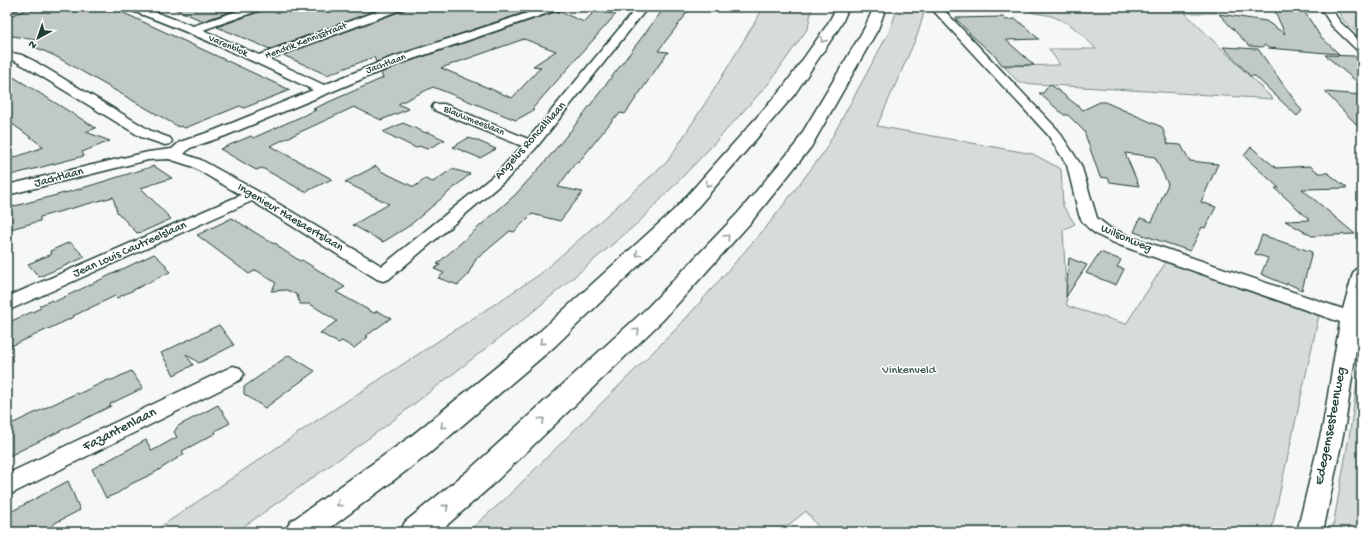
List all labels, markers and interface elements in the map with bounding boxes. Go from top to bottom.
north arrow [18,18,58,58]
street label: Hendrik Kennisstraat [263,20,349,62]
street label: Varenblok [206,32,251,60]
one-way arrow [821,36,828,43]
text: N [26,37,39,51]
street label: Jachtlaan [364,51,408,77]
street label: Angelus Roncallilaan [492,99,570,183]
street label: Blauwmeeslaan [441,103,506,139]
street label: Jachtlaan [33,165,85,191]
one-way arrow [705,179,712,186]
street label: Ingenieur Haesaertslaan [235,181,346,255]
street label: Jean Louis Cautreelslaan [71,218,189,281]
street label: Wilsonweg [1098,222,1154,256]
one-way arrow [722,234,730,242]
one-way arrow [635,249,643,257]
one-way arrow [632,328,640,336]
one-way arrow [540,338,547,345]
park label: Vinkenveld [881,364,937,378]
street label: Edegemsesteenweg [1311,366,1351,486]
street label: Fazantenlaan [79,404,160,456]
one-way arrow [537,417,545,425]
one-way arrow [440,421,447,428]
one-way arrow [336,499,343,507]
one-way arrow [441,504,448,511]

